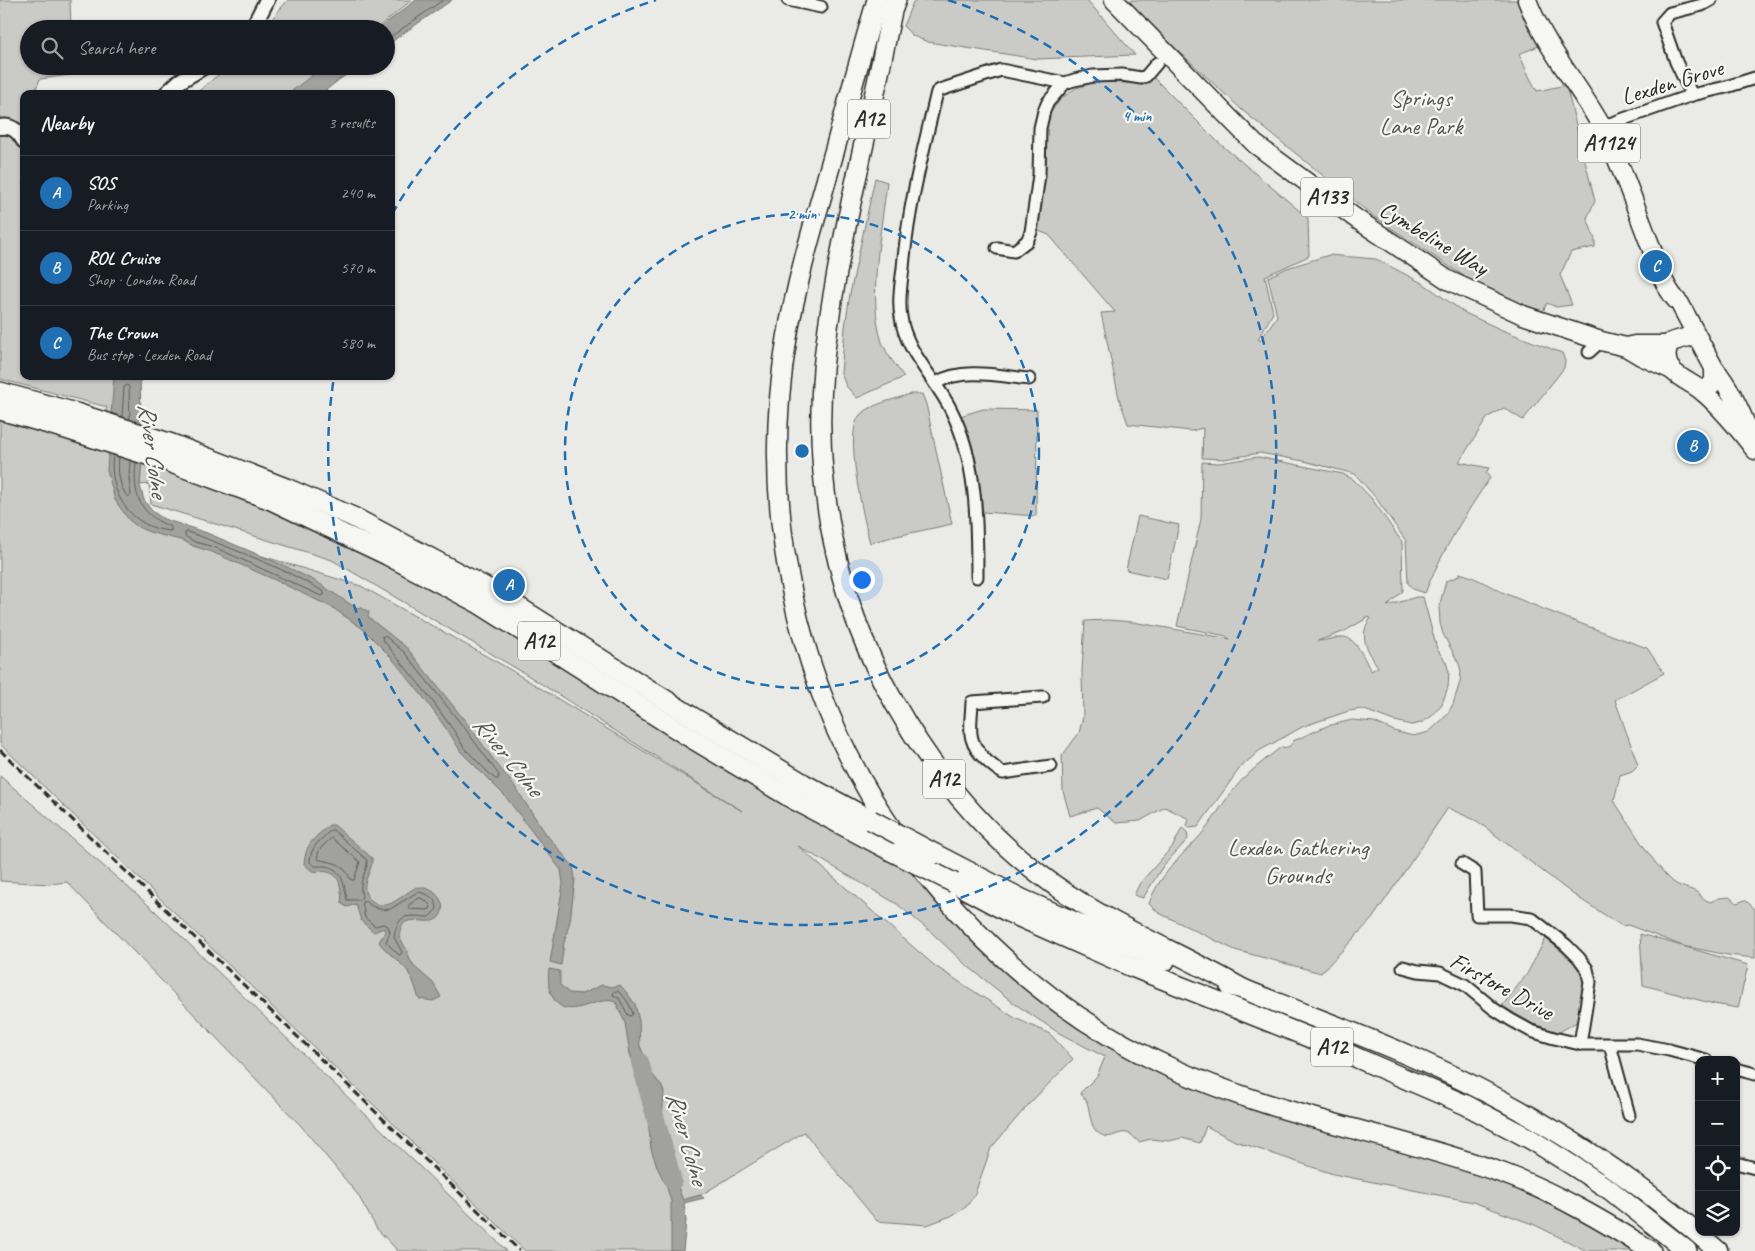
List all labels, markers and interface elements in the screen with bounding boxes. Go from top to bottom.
search box [20,20,395,75]
icon: search [38,34,66,62]
text: Search here [78,36,155,60]
street label: Lexden Grove [1618,52,1729,112]
park label: Springs Lane Park [1380,83,1464,141]
road number: A12 [848,100,890,138]
text: 4 min [1123,107,1152,126]
text: Nearby [40,110,93,136]
text: 3 results [328,113,375,133]
road number: A1124 [1578,124,1640,162]
text: SOS [87,171,115,195]
road number: A133 [1301,178,1353,216]
text: A [52,183,60,203]
text: 240 m [341,183,375,203]
street label: Cymbeline Way [1374,194,1495,283]
text: Parking [87,195,128,215]
text: 2 min [788,205,817,224]
text: ROL Cruise [87,246,159,270]
pin: C [1640,247,1672,285]
text: B [52,258,60,278]
text: 570 m [341,258,375,278]
text: Shop · London Road [87,270,195,290]
text: The Crown [87,321,158,345]
text: C [52,333,60,353]
text: 580 m [341,333,375,353]
text: Bus stop · Lexden Road [87,345,211,365]
water label: River Colne [131,401,176,503]
pin: B [1677,427,1709,465]
centre of rings [793,442,811,460]
pin: A [493,566,525,604]
your location [849,567,875,593]
road number: A12 [518,621,560,660]
water label: River Colne [466,709,553,806]
road number: A12 [923,760,965,799]
park label: Lexden Gathering Grounds [1228,832,1371,890]
street label: Firstore Drive [1445,945,1561,1028]
road number: A12 [1311,1028,1353,1066]
map controls [1695,1056,1740,1236]
button: + [1695,1056,1740,1101]
water label: River Colne [659,1088,716,1191]
button: − [1695,1101,1740,1146]
button: locate [1695,1146,1740,1191]
button: layers [1695,1191,1740,1236]

